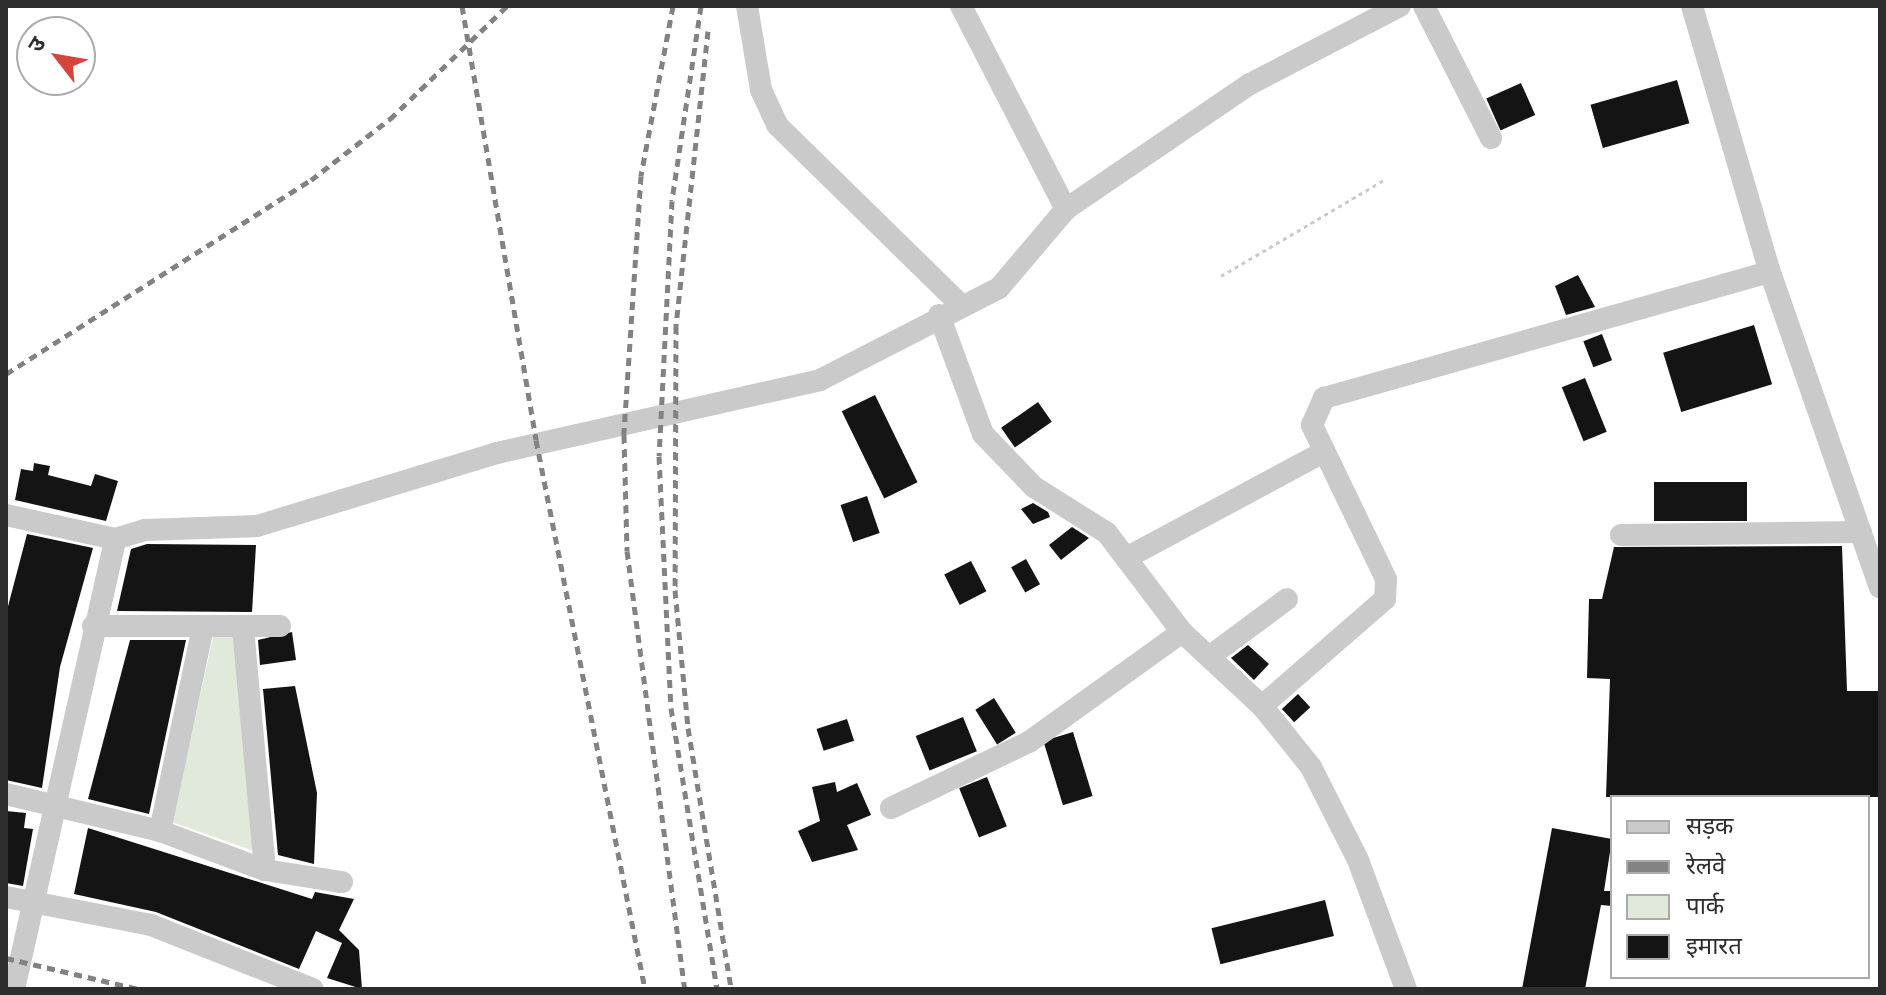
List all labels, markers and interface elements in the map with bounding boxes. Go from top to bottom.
north arrow [16,16,96,96]
text: उ [22,32,52,57]
legend [1610,795,1870,979]
text: सड़क [1686,811,1734,841]
text: रेलवे [1686,851,1725,881]
text: पार्क [1686,891,1724,921]
text: इमारत [1686,931,1742,961]

